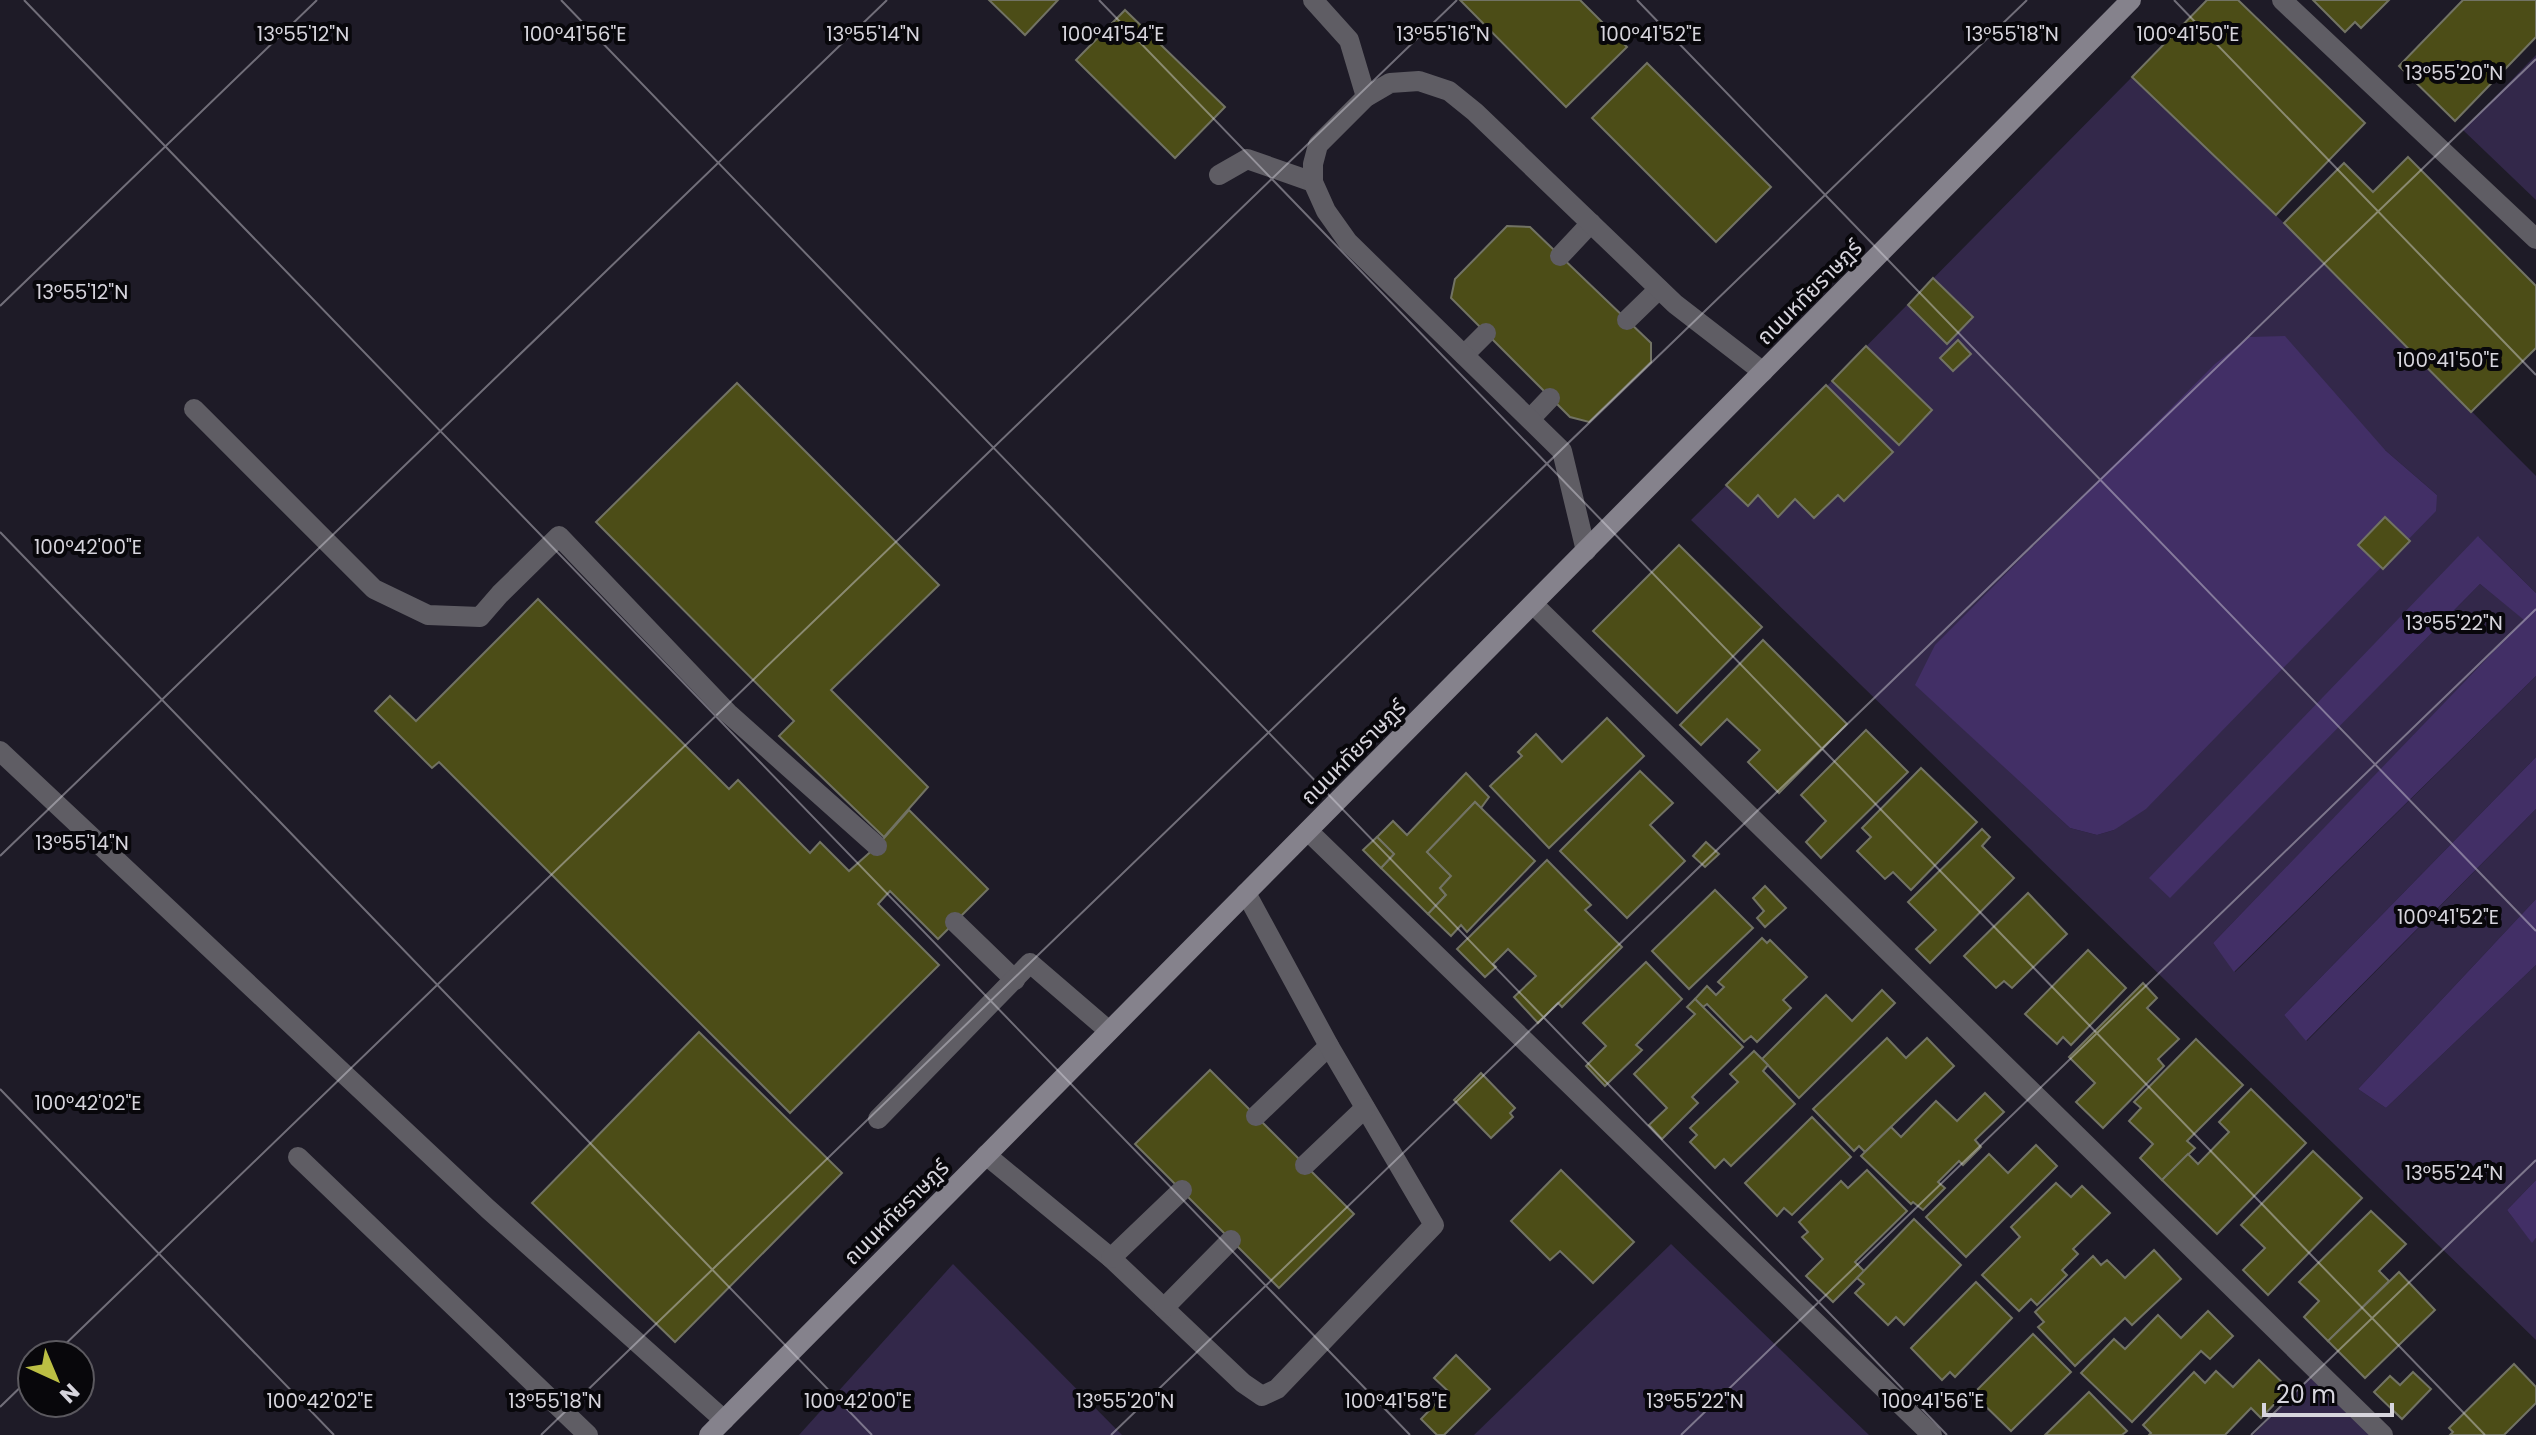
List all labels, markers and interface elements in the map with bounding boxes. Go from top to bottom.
text: 13°55'12"N [257,20,349,48]
text: 100°41'56"E [523,20,627,48]
text: 13°55'14"N [826,20,920,48]
text: 100°41'54"E [1061,20,1165,48]
text: 13°55'16"N [1396,20,1490,48]
text: 100°41'52"E [1600,20,1702,48]
text: 13°55'18"N [1965,20,2059,48]
text: 100°41'50"E [2136,20,2240,48]
text: 13°55'20"N [2405,59,2503,87]
street label: ถนนหทัยราษฎร์ [1750,232,1870,352]
text: 13°55'12"N [36,278,128,306]
text: 100°41'50"E [2396,346,2500,374]
text: 100°42'00"E [34,533,142,561]
text: 13°55'22"N [2405,609,2503,637]
street label: ถนนหทัยราษฎร์ [1294,692,1414,812]
text: 13°55'14"N [35,829,129,857]
text: 100°41'52"E [2397,903,2499,931]
text: 100°42'02"E [34,1089,142,1117]
street label: ถนนหทัยราษฎร์ [837,1152,957,1272]
text: 13°55'24"N [2405,1159,2503,1187]
north arrow [16,1339,96,1419]
scale bar [2264,1367,2392,1417]
text: N [53,1376,86,1410]
text: 20 m [2276,1378,2336,1411]
text: 100°42'02"E [266,1387,374,1415]
text: 13°55'18"N [508,1387,602,1415]
text: 100°42'00"E [804,1387,912,1415]
text: 13°55'20"N [1076,1387,1174,1415]
text: 100°41'58"E [1344,1387,1448,1415]
text: 13°55'22"N [1646,1387,1744,1415]
text: 100°41'56"E [1881,1387,1985,1415]

